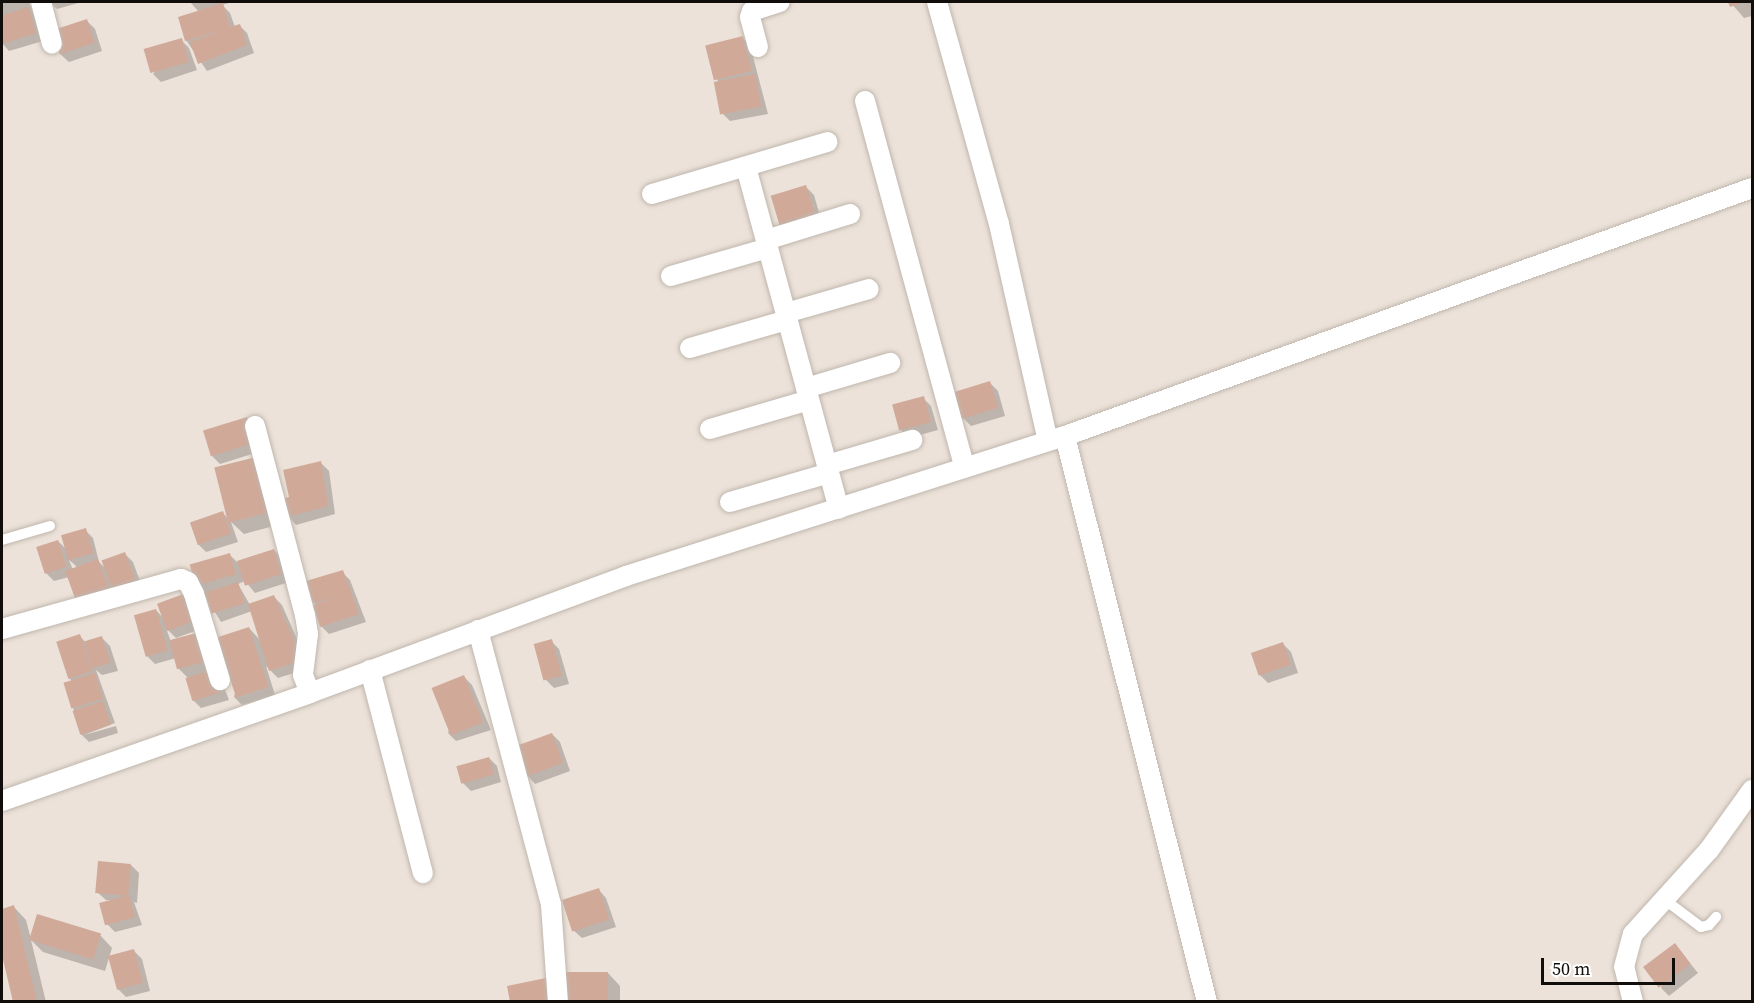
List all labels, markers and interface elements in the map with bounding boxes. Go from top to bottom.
scale bar [1544,946,1678,984]
text: 50 m [1552,956,1590,981]

